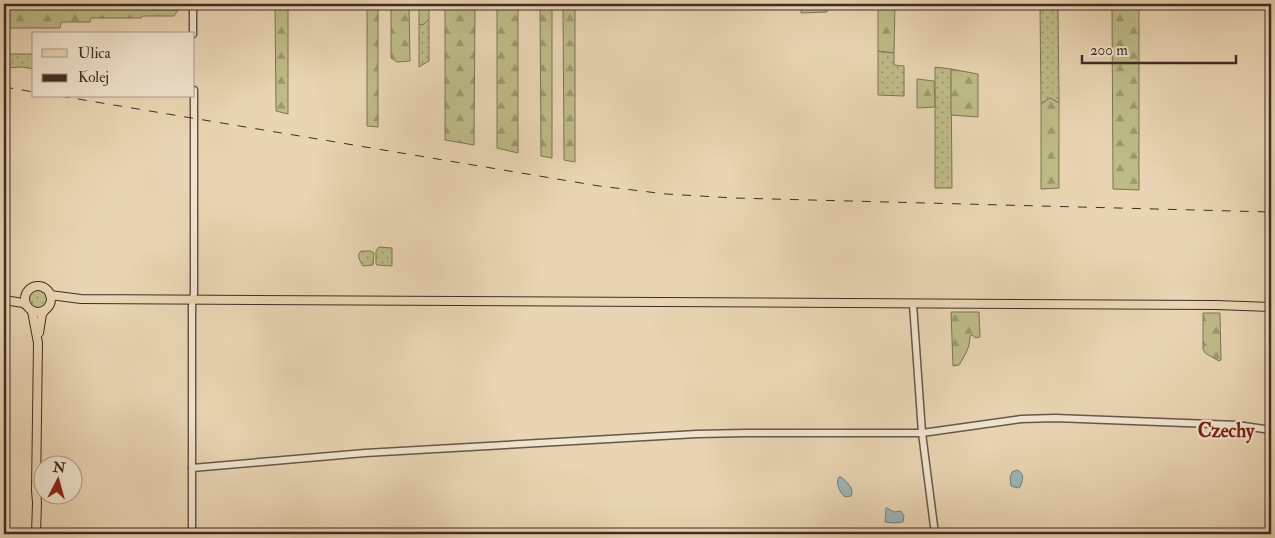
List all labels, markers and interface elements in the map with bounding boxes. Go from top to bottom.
legend [32,32,195,98]
scale bar [1082,32,1236,64]
text: 200 m [1090,41,1128,60]
text: Ulica [78,44,111,63]
text: Kolej [78,68,109,87]
district label: Czechy [1198,419,1255,444]
north arrow [32,456,82,506]
text: N [51,458,67,477]

